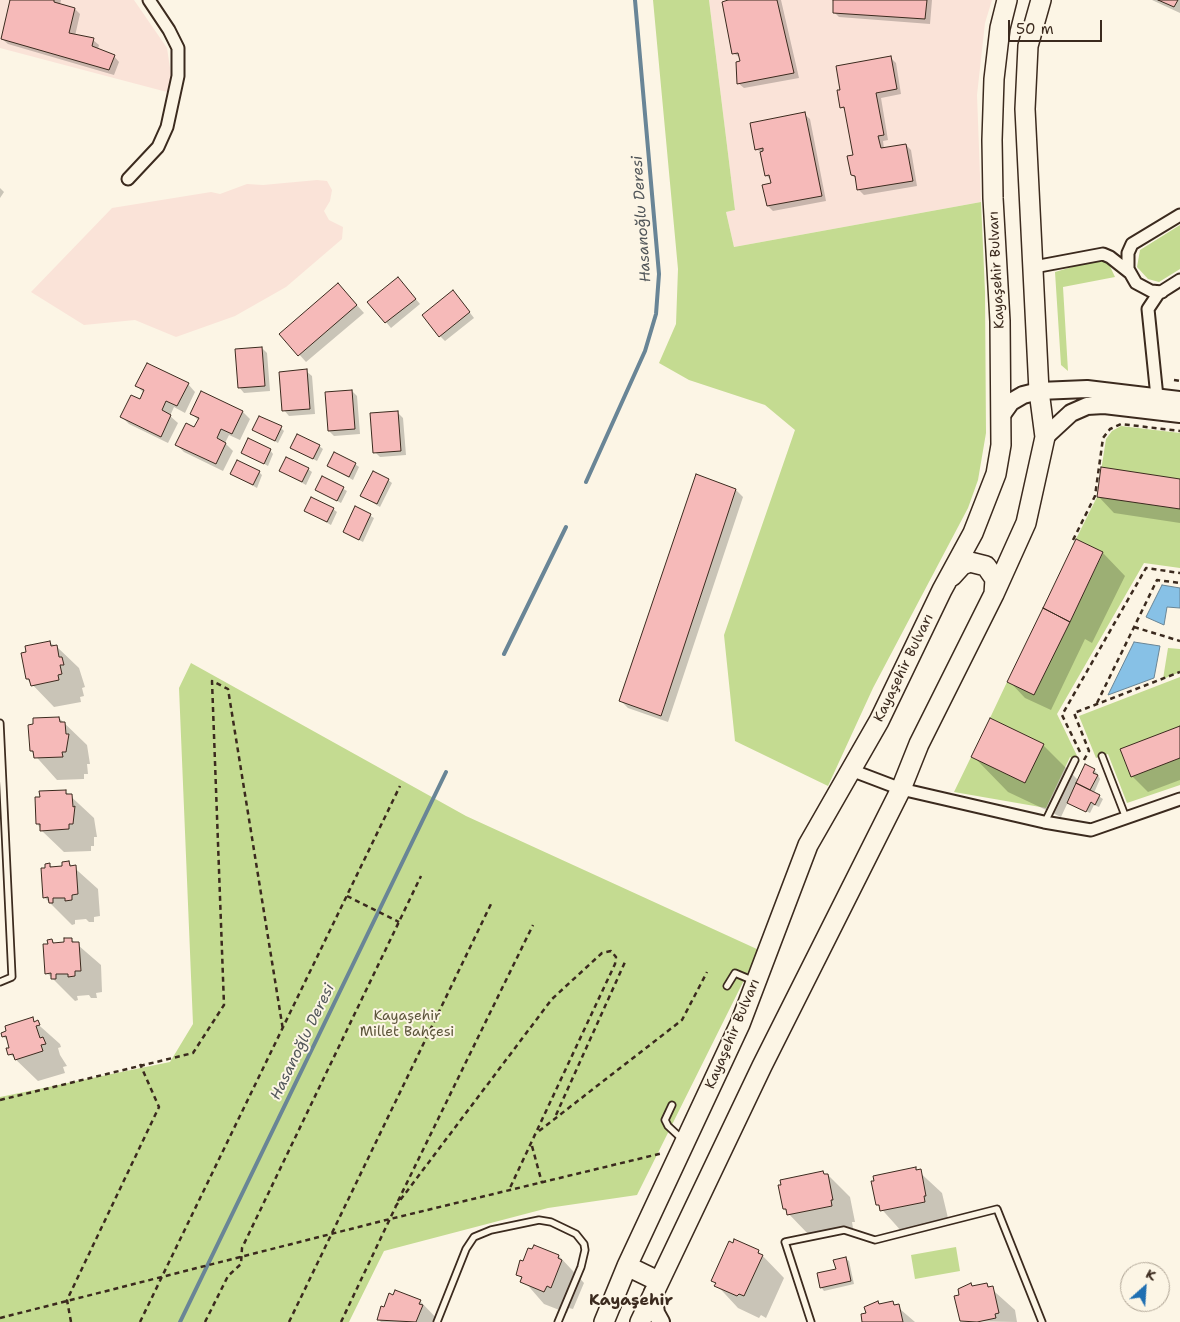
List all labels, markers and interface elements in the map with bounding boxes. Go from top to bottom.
scale bar [1010,10,1104,42]
text: 50 m [1016,19,1054,39]
water label: Hasanoğlu Deresi [629,155,655,283]
street label: Kayaşehir Bulvarı [986,211,1008,329]
street label: Kayaşehir Bulvarı [871,611,937,725]
street label: Kayaşehir Bulvarı [702,976,764,1092]
water label: Hasanoğlu Deresi [267,981,339,1103]
park label: Kayaşehir Millet Bahçesi [360,1008,454,1040]
north arrow [1120,1262,1170,1312]
text: K [1143,1264,1159,1285]
district label: Kayaşehir [589,1291,673,1311]

